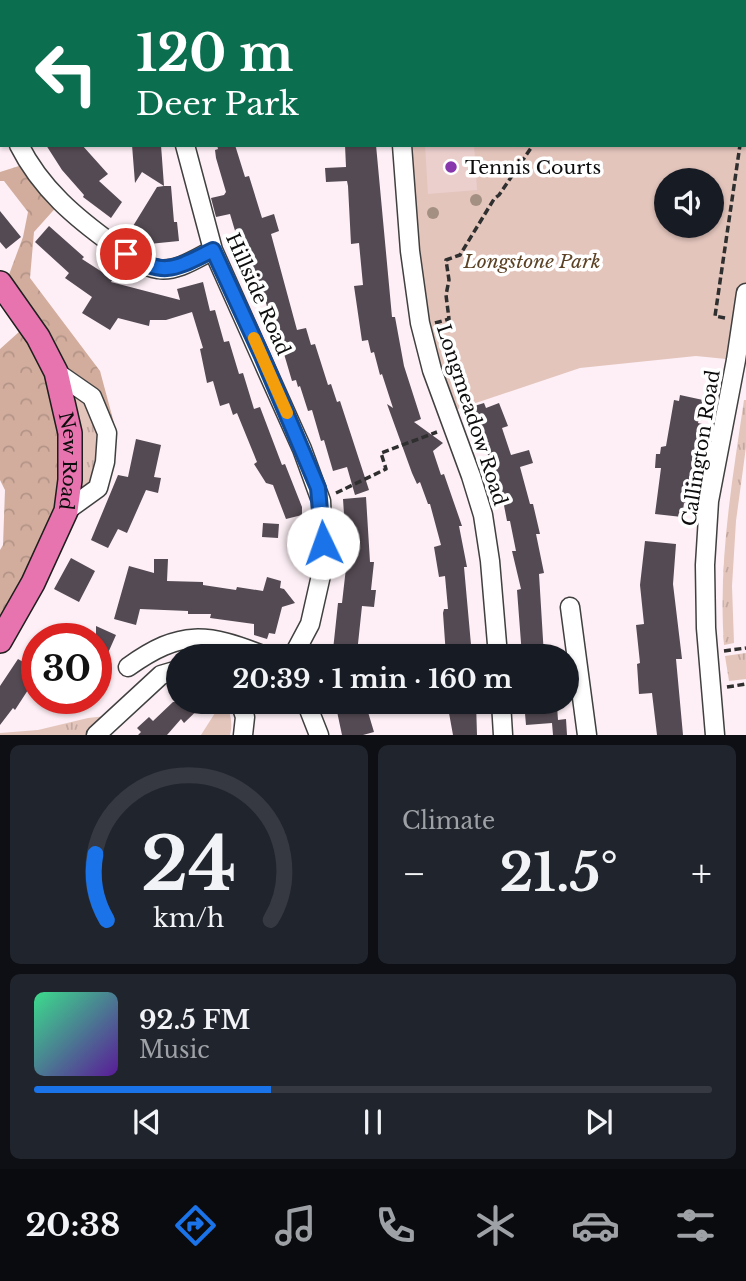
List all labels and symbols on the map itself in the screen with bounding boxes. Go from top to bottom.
place label: Tennis Courts [465,156,601,179]
marker: Tennis Courts [443,159,459,175]
pin [96,224,156,284]
street label: Hillside Road [221,229,295,359]
park label: Longstone Park [462,250,601,273]
street label: Longmeadow Road [432,322,512,509]
street label: Callington Road [677,368,725,528]
street label: New Road [54,410,82,512]
position arrow [286,506,360,580]
speed limit sign: 30 [21,623,112,714]

